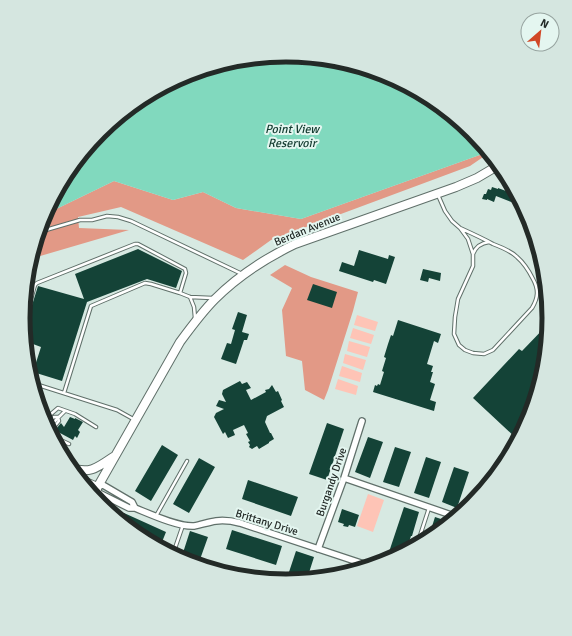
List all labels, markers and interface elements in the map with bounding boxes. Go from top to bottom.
north arrow [520,12,560,52]
text: N [538,16,551,31]
water label: Point View Reservoir [265,122,320,151]
street label: Berdan Avenue [272,210,342,249]
street label: Burgandy Drive [314,446,349,518]
street label: Brittany Drive [234,507,300,538]

